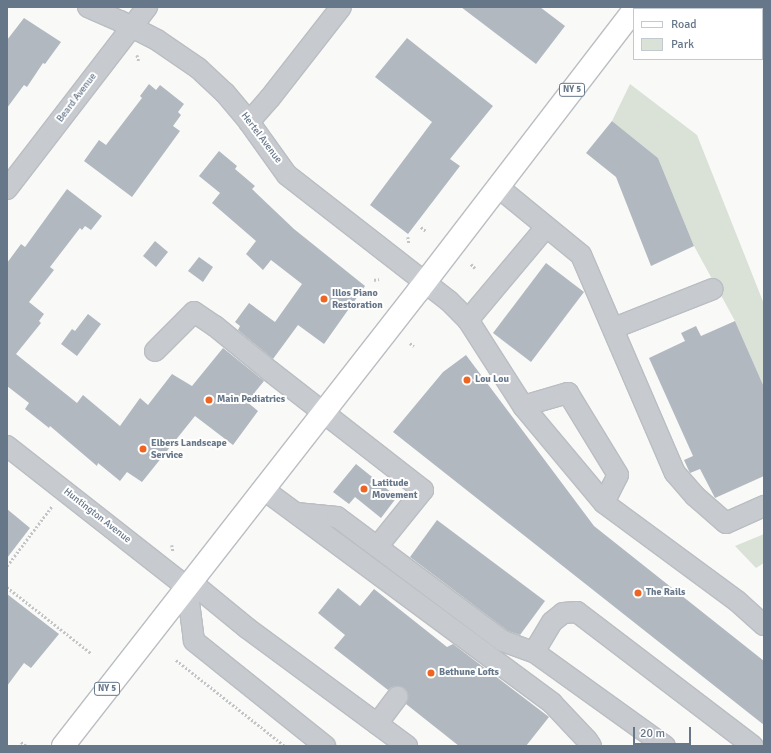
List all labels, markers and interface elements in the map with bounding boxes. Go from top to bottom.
legend [633,8,763,60]
text: Road [671,17,697,32]
text: Park [671,37,694,52]
street label: Beard Avenue [55,71,99,125]
road number: NY 5 [559,83,585,97]
street label: Hertel Avenue [238,110,284,166]
place label: Illos Piano Restoration [332,287,383,310]
marker: Illos Piano Restoration [319,294,329,304]
place label: Lou Lou [475,374,509,386]
marker: Lou Lou [462,375,472,385]
place label: Main Pediatrics [217,394,285,406]
marker: Main Pediatrics [204,395,214,405]
place label: Elbers Landscape Service [151,437,227,460]
marker: Elbers Landscape Service [138,444,148,454]
place label: Latitude Movement [372,477,417,500]
marker: Latitude Movement [359,484,369,494]
street label: Huntington Avenue [61,486,133,546]
place label: The Rails [646,587,685,599]
marker: The Rails [633,588,643,598]
place label: Bethune Lofts [439,667,499,679]
marker: Bethune Lofts [426,668,436,678]
road number: NY 5 [94,682,120,696]
scale bar [635,719,693,745]
text: 20 m [640,726,665,741]

